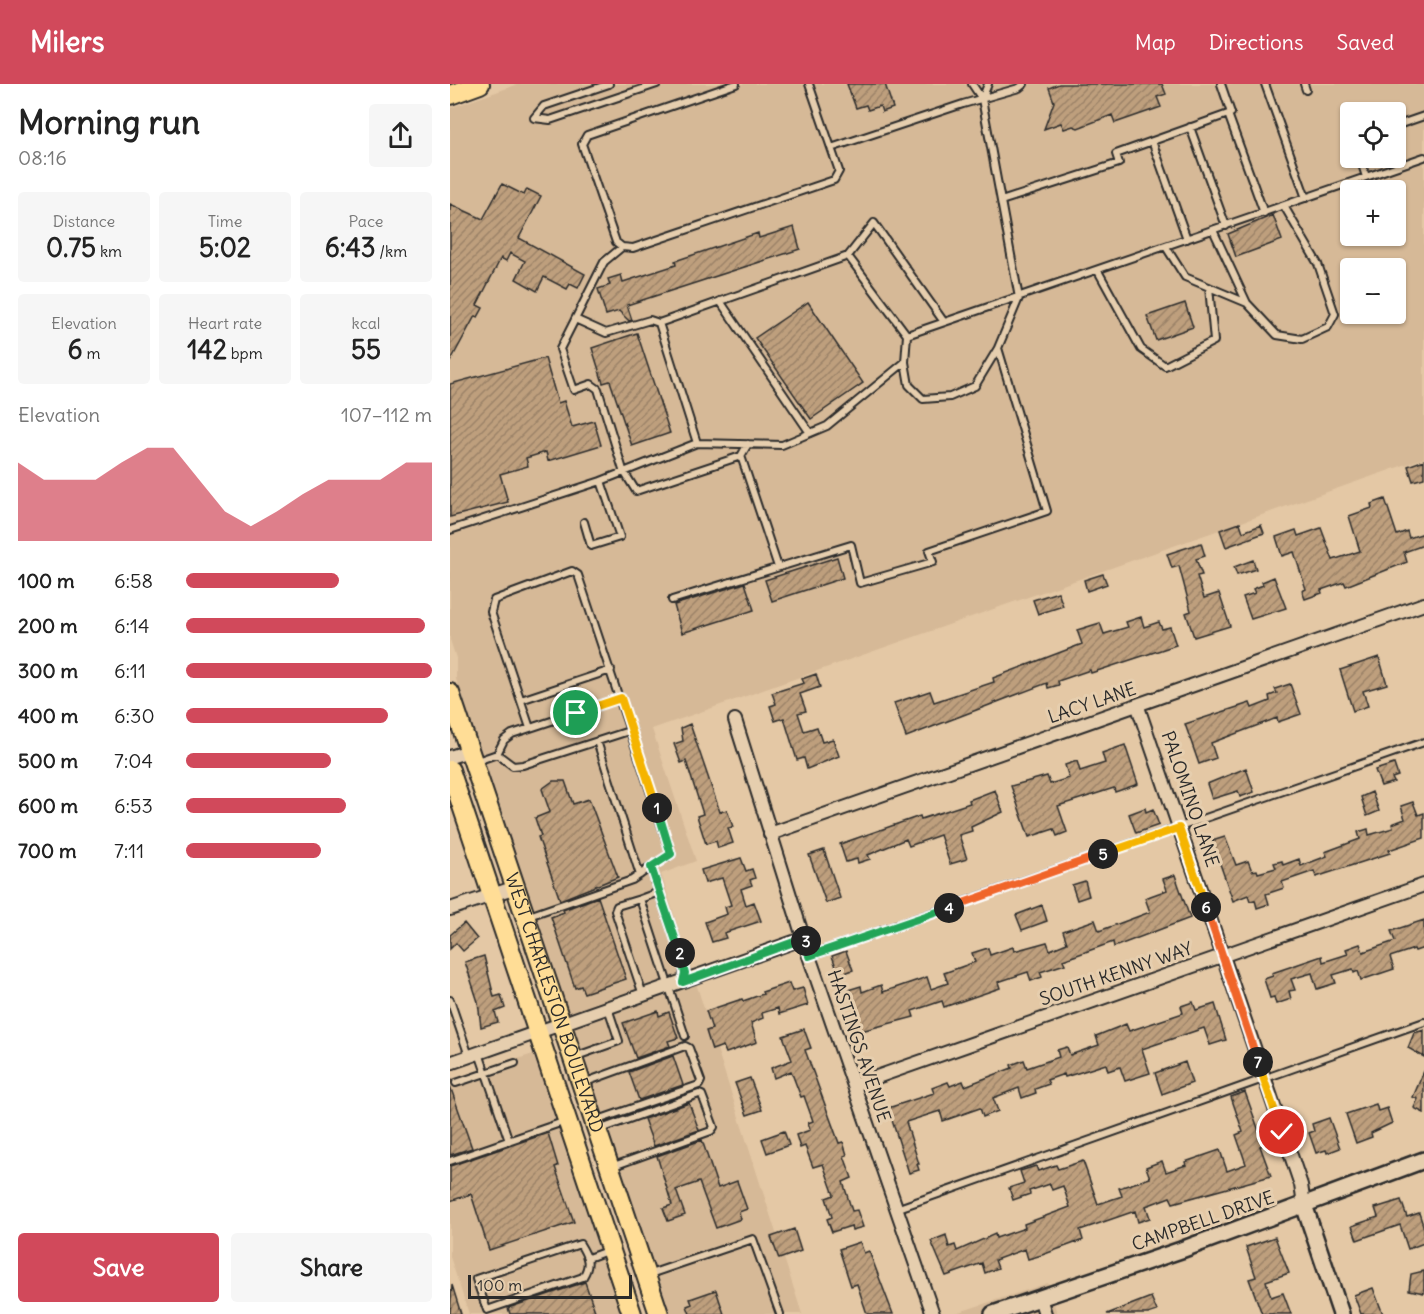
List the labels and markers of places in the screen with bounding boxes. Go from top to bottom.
pin [550,687,601,738]
pin: 1 [642,793,672,823]
pin: 5 [1088,839,1118,869]
pin: 6 [1191,892,1221,922]
pin: 4 [934,893,964,923]
pin: 3 [791,926,821,956]
pin: 2 [665,938,695,968]
pin: 7 [1243,1047,1273,1077]
pin [1256,1106,1307,1157]

